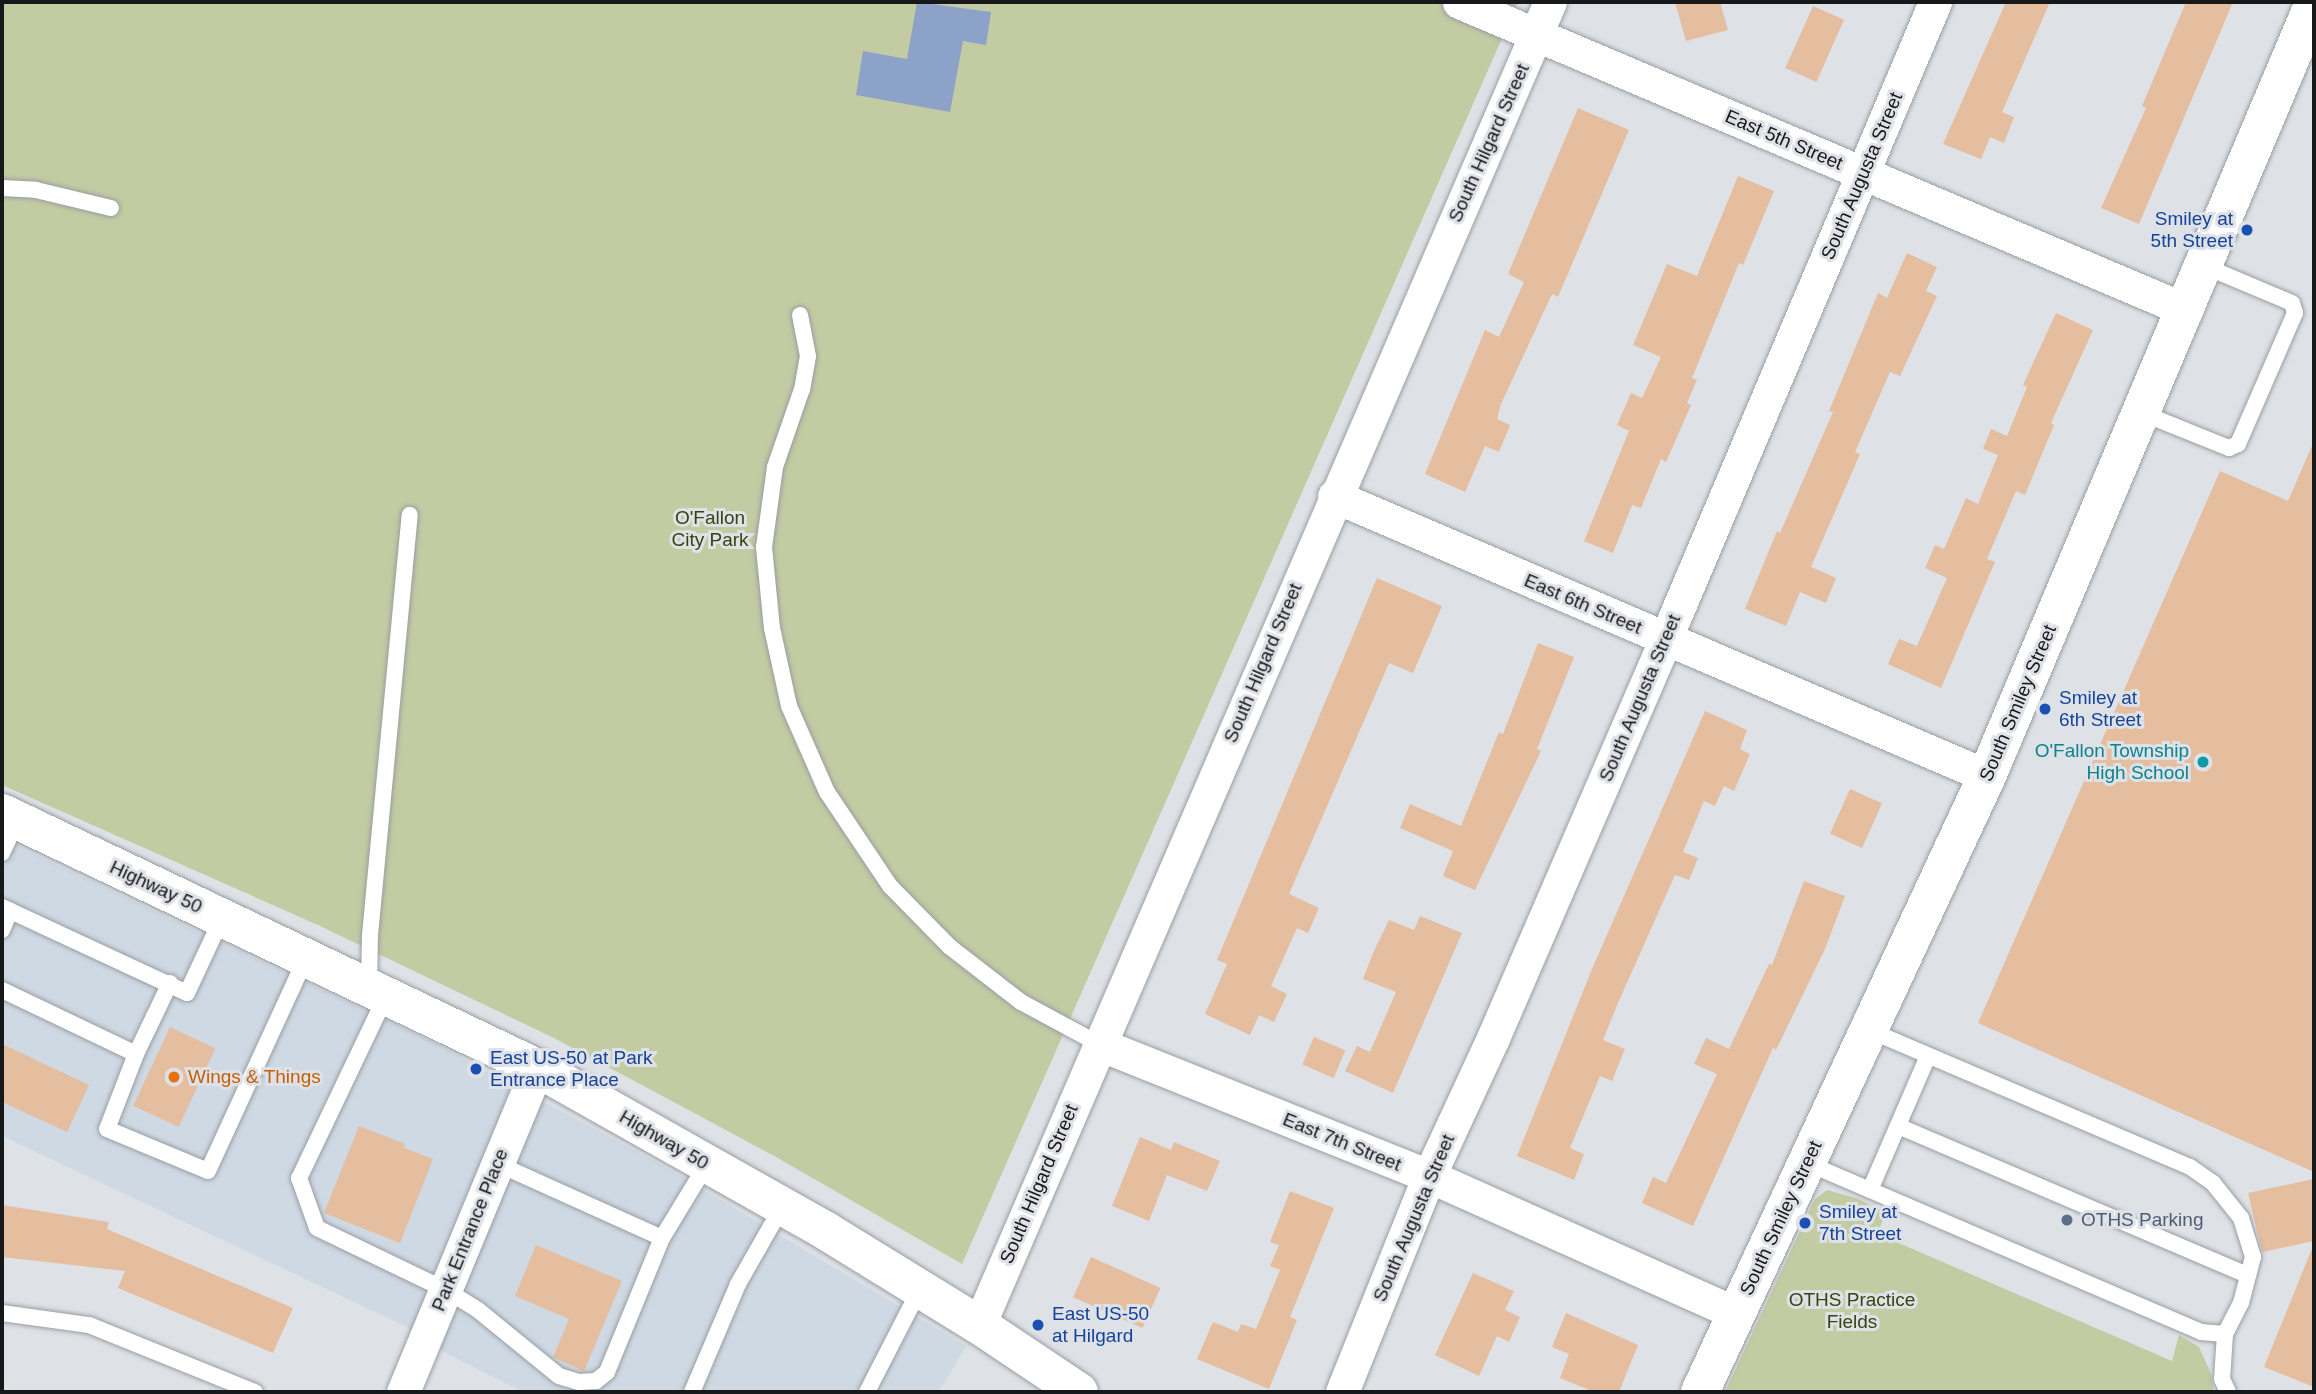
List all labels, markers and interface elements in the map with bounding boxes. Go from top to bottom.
street label: South Hilgard Street [1444,60,1534,226]
street label: South Augusta Street [1816,88,1908,264]
street label: East 5th Street [1722,105,1846,175]
place label: Smiley at 5th Street [2151,208,2233,252]
marker: Smiley at 5th Street [2239,222,2255,238]
park label: O'Fallon City Park [671,507,749,551]
street label: East 6th Street [1521,569,1645,639]
street label: South Hilgard Street [1219,580,1307,746]
street label: South Augusta Street [1594,610,1686,786]
street label: South Smiley Street [1975,621,2061,785]
place label: Smiley at 6th Street [2059,687,2141,731]
marker: Smiley at 6th Street [2037,701,2053,717]
place label: O'Fallon Township High School [2034,740,2189,784]
marker: O'Fallon Township High School [2195,754,2211,770]
street label: Highway 50 [106,856,206,918]
place label: East US-50 at Park Entrance Place [490,1047,653,1091]
marker: East US-50 at Park Entrance Place [468,1061,484,1077]
place label: Wings & Things [188,1066,321,1088]
marker: Wings & Things [166,1069,182,1085]
street label: South Hilgard Street [995,1101,1083,1267]
street label: Highway 50 [615,1105,713,1175]
street label: East 7th Street [1279,1108,1405,1176]
street label: South Augusta Street [1368,1130,1460,1306]
street label: South Smiley Street [1735,1137,1827,1299]
street label: Park Entrance Place [427,1145,513,1315]
place label: Smiley at 7th Street [1819,1201,1901,1245]
place label: OTHS Parking [2081,1209,2203,1231]
marker: OTHS Parking [2059,1212,2075,1228]
marker: Smiley at 7th Street [1797,1215,1813,1231]
park label: OTHS Practice Fields [1789,1289,1915,1333]
place label: East US-50 at Hilgard [1052,1303,1149,1347]
marker: East US-50 at Hilgard [1030,1317,1046,1333]

